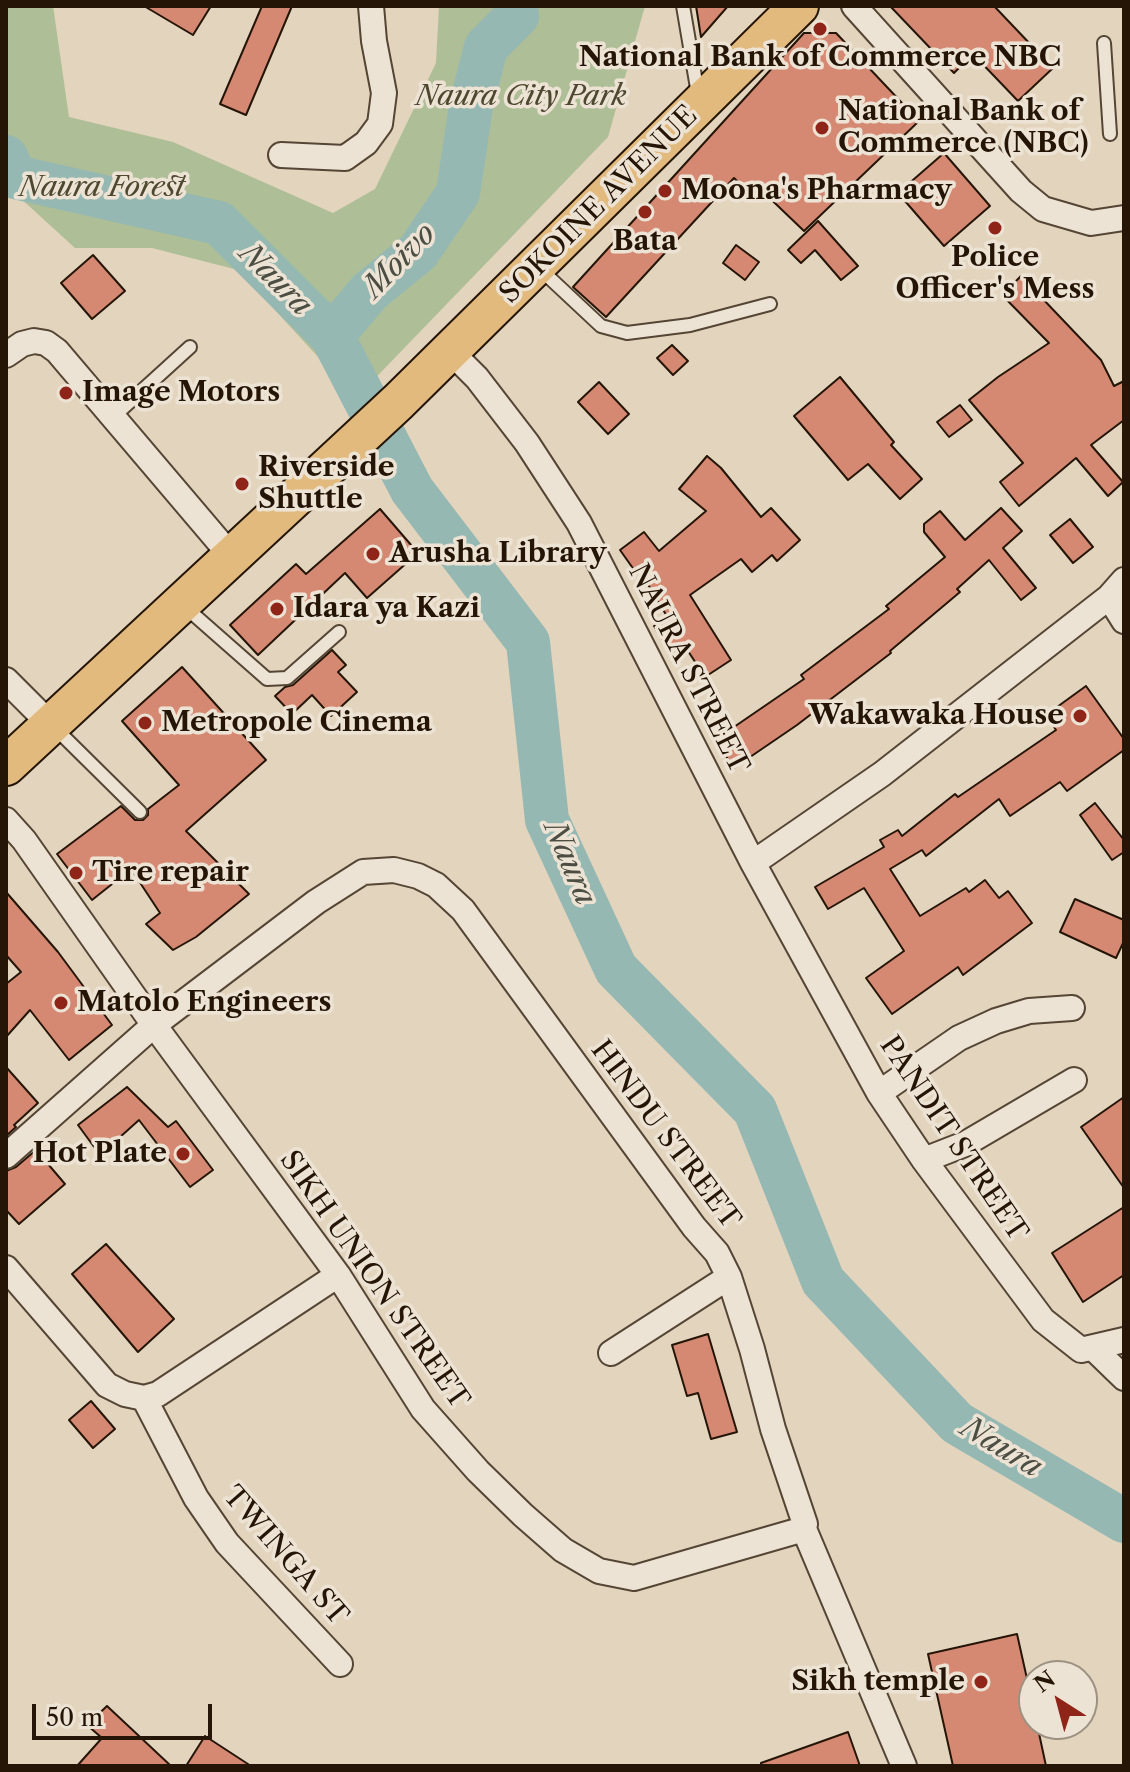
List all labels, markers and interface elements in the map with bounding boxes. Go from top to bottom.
marker: National Bank of Commerce NBC [811,20,829,38]
place label: National Bank of Commerce NBC [579,41,1061,75]
park label: Naura City Park [415,80,627,114]
place label: National Bank of Commerce (NBC) [838,95,1089,161]
street label: SOKOINE AVENUE [493,99,705,311]
marker: National Bank of Commerce (NBC) [813,119,831,137]
park label: Naura Forest [19,171,185,205]
place label: Moona's Pharmacy [681,174,952,208]
marker: Moona's Pharmacy [656,182,674,200]
marker: Bata [636,203,654,221]
water label: Moivo [356,217,444,305]
marker: Police Officer's Mess [986,219,1004,237]
place label: Bata [613,225,677,259]
water label: Naura [231,236,319,324]
place label: Police Officer's Mess [896,241,1094,307]
place label: Image Motors [82,376,280,410]
marker: Image Motors [57,384,75,402]
place label: Riverside Shuttle [258,451,395,517]
marker: Riverside Shuttle [233,475,251,493]
place label: Arusha Library [389,537,606,571]
marker: Arusha Library [364,545,382,563]
street label: NAURA STREET [621,559,755,779]
place label: Idara ya Kazi [293,592,480,626]
marker: Idara ya Kazi [268,600,286,618]
place label: Wakawaka House [808,699,1064,733]
place label: Metropole Cinema [161,706,432,740]
marker: Wakawaka House [1071,707,1089,725]
marker: Metropole Cinema [136,714,154,732]
water label: Naura [535,816,603,910]
place label: Tire repair [92,856,249,890]
marker: Tire repair [67,864,85,882]
place label: Matolo Engineers [77,986,331,1020]
marker: Matolo Engineers [52,994,70,1012]
street label: PANDIT STREET [872,1030,1034,1248]
street label: HINDU STREET [583,1034,747,1236]
place label: Hot Plate [33,1137,167,1171]
marker: Hot Plate [174,1145,192,1163]
street label: SIKH UNION STREET [272,1145,476,1415]
water label: Naura [954,1410,1048,1486]
street label: TWINGA ST [216,1480,354,1632]
north arrow [1018,1660,1098,1740]
place label: Sikh temple [791,1665,965,1699]
text: N [1029,1665,1060,1698]
marker: Sikh temple [972,1673,990,1691]
scale bar [36,1688,216,1738]
text: 50 m [46,1703,103,1732]

